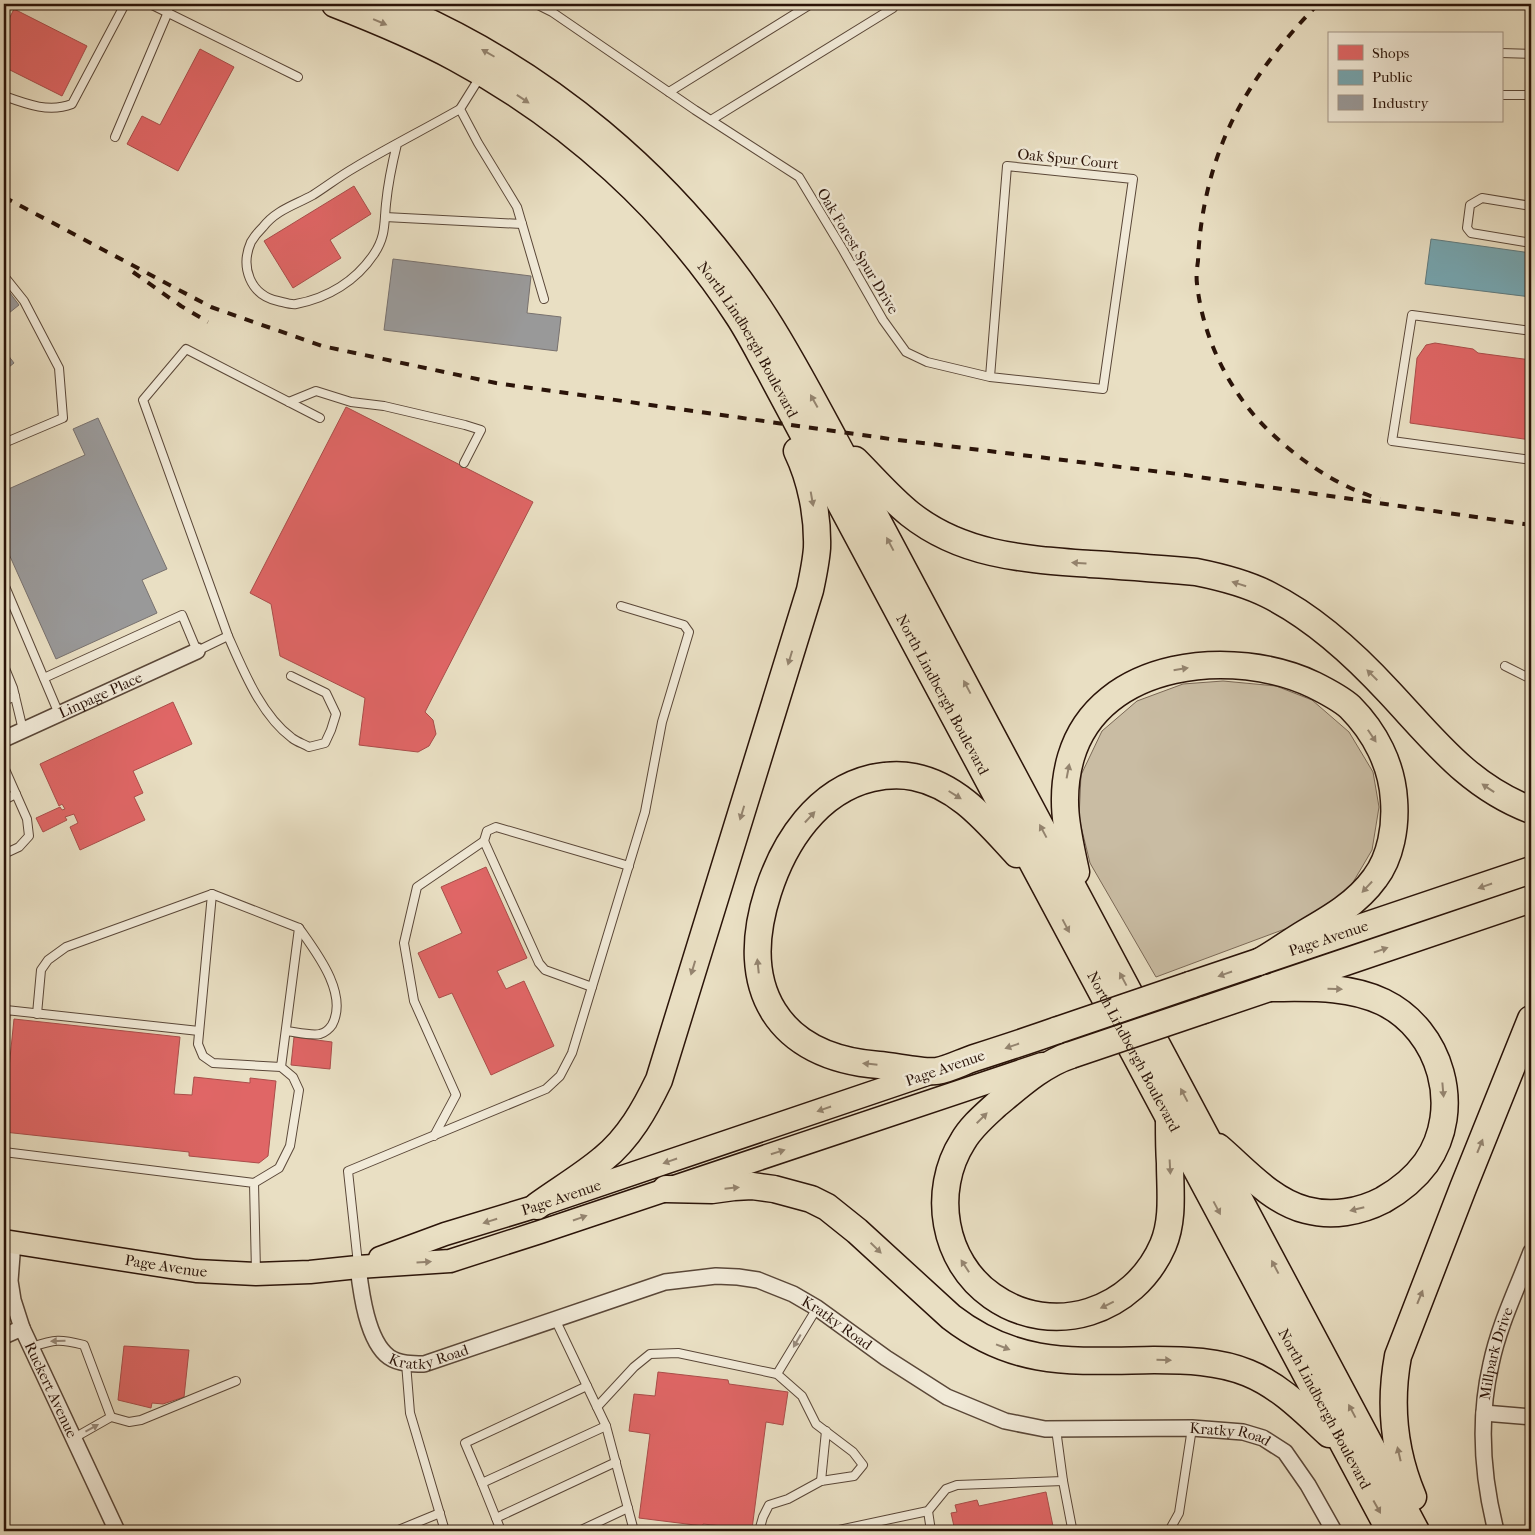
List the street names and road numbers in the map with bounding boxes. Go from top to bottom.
street label: Oak Spur Court [1017,145,1120,173]
street label: Oak Forest Spur Drive [813,185,903,318]
street label: North Lindbergh Boulevard [694,258,802,421]
street label: North Lindbergh Boulevard [892,611,993,779]
street label: Linpage Place [56,668,146,722]
street label: Page Avenue [1286,916,1371,960]
street label: North Lindbergh Boulevard [1083,968,1184,1136]
street label: Page Avenue [903,1046,988,1090]
street label: Page Avenue [519,1176,604,1219]
street label: Page Avenue [124,1251,208,1281]
street label: Kratky Road [799,1292,876,1354]
street label: Millpark Drive [1476,1304,1517,1401]
street label: North Lindbergh Boulevard [1274,1325,1375,1493]
street label: Ruckert Avenue [21,1339,81,1441]
street label: Kratky Road [386,1340,472,1373]
street label: Kratky Road [1189,1419,1275,1450]

